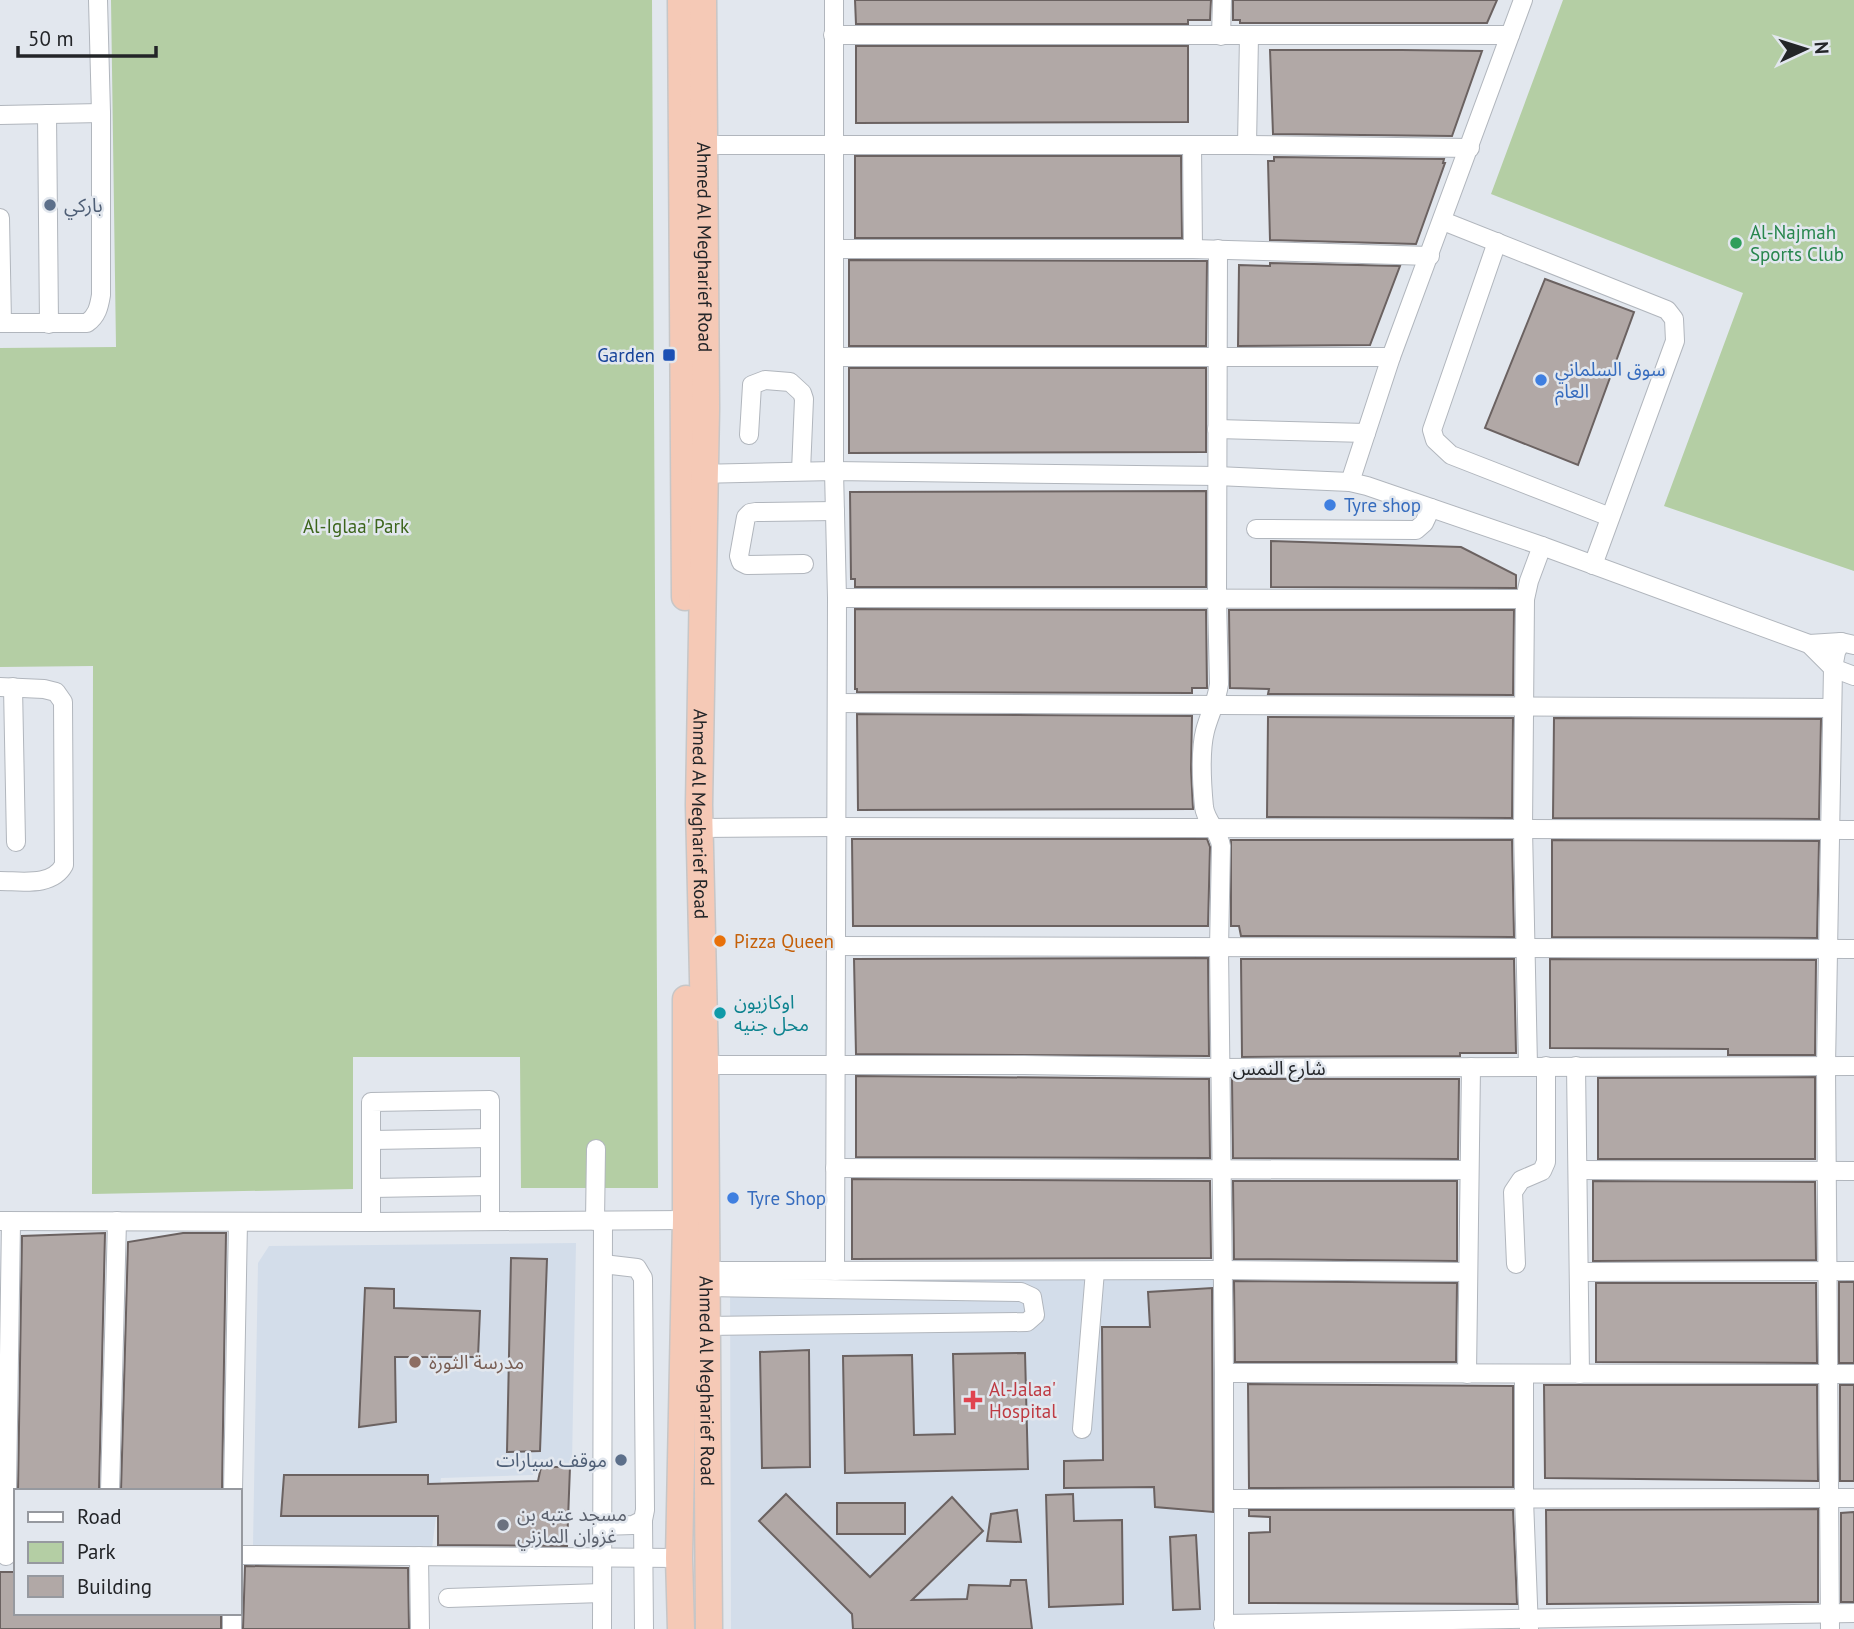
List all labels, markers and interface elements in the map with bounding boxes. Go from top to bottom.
scale bar [18,14,156,58]
north arrow [1770,14,1840,84]
text: 50 m [28,25,74,52]
text: N [1810,41,1834,55]
street label: Ahmed Al Megharief Road [692,142,718,352]
place label: باركي [64,193,103,220]
marker: باركي [42,197,58,213]
place label: Al-Najmah Sports Club [1750,220,1844,266]
marker: Al-Najmah Sports Club [1728,235,1744,251]
place label: Garden [597,343,655,367]
marker: Garden [661,347,677,363]
place label: سوق السلماني العام [1555,357,1666,406]
marker: سوق السلماني العام [1533,372,1549,388]
place label: Tyre shop [1344,493,1421,517]
marker: Tyre shop [1322,497,1338,513]
park label: Al-Iglaa' Park [303,514,409,538]
street label: Ahmed Al Megharief Road [687,709,714,919]
place label: Pizza Queen [734,929,834,953]
marker: Pizza Queen [712,933,728,949]
place label: اوكازيون محل جنيه [734,990,809,1036]
marker: اوكازيون محل جنيه [712,1005,728,1021]
street label: شارع النمس [1232,1056,1326,1082]
place label: Tyre Shop [747,1186,826,1210]
marker: Tyre Shop [725,1190,741,1206]
street label: Ahmed Al Megharief Road [694,1276,720,1486]
place label: مدرسة الثورة [429,1350,524,1374]
marker: مدرسة الثورة [407,1354,423,1370]
place label: Al-Jalaa' Hospital [989,1377,1057,1423]
marker: Al-Jalaa' Hospital [963,1390,983,1410]
place label: موقف سيارات [496,1448,607,1472]
marker: موقف سيارات [613,1452,629,1468]
legend [14,1489,242,1615]
place label: مسجد عتبه بن غزوان المازني [517,1502,627,1551]
text: Road [77,1503,121,1530]
marker: مسجد عتبه بن غزوان المازني [495,1517,511,1533]
text: Park [77,1538,116,1565]
text: Building [77,1573,152,1600]

